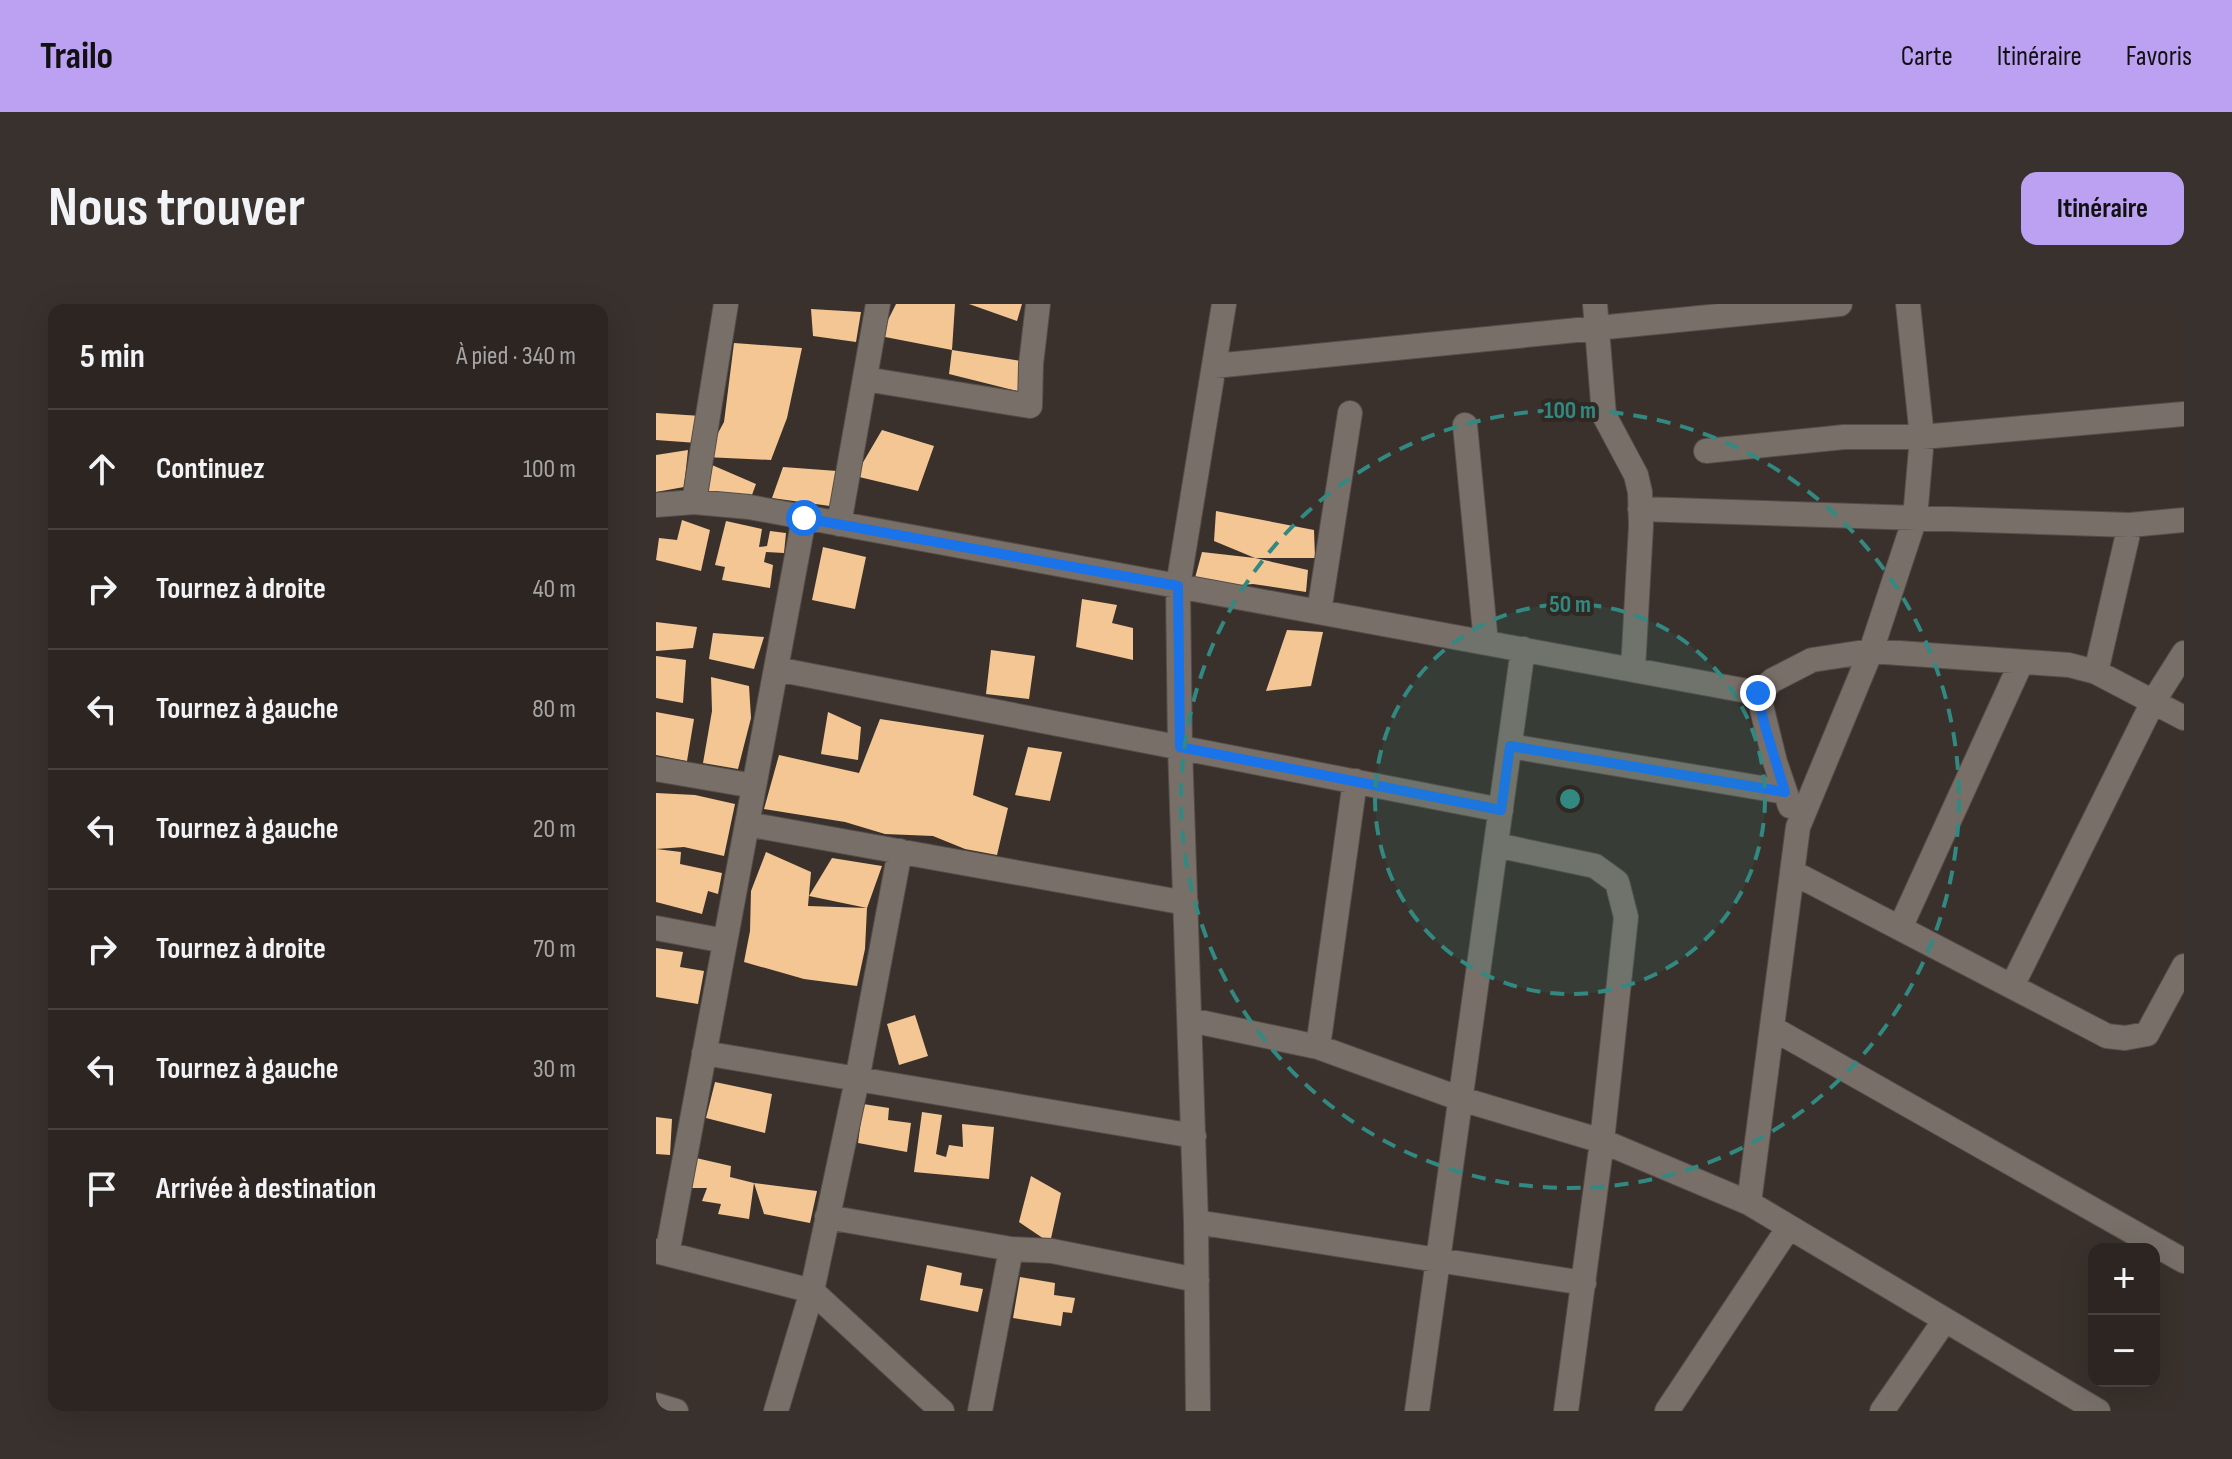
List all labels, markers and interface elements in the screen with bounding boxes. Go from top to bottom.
text: Trailo [40,34,113,79]
text: Carte [1901,40,1953,73]
text: Itinéraire [1997,40,2082,73]
text: Favoris [2126,40,2192,73]
button: Itinéraire [2021,172,2184,245]
text: Nous trouver [48,175,305,242]
text: 5 min [80,336,145,377]
text: À pied · 340 m [456,341,576,372]
text: 100 m [1544,396,1596,425]
icon: ahead [80,447,124,491]
text: Continuez [156,451,265,487]
text: 100 m [523,454,576,485]
route start [786,500,822,536]
icon: right [80,567,124,611]
text: Tournez à droite [156,571,326,607]
text: 40 m [533,574,576,605]
text: 50 m [1549,590,1591,619]
route end [1740,675,1776,711]
icon: left [80,687,124,731]
text: Tournez à gauche [156,691,339,727]
text: 80 m [532,694,576,725]
centre of rings [1556,785,1584,813]
icon: left [80,807,124,851]
text: Tournez à gauche [156,811,339,847]
text: 20 m [533,814,576,845]
icon: right [80,927,124,971]
text: Tournez à droite [156,931,326,967]
text: 70 m [533,934,576,965]
icon: left [80,1047,124,1091]
text: Tournez à gauche [156,1051,339,1087]
text: 30 m [533,1054,576,1085]
icon: arrive [80,1167,124,1211]
text: Arrivée à destination [156,1171,376,1207]
map controls [2088,1243,2160,1387]
button: + [2088,1243,2160,1315]
button: − [2088,1315,2160,1387]

